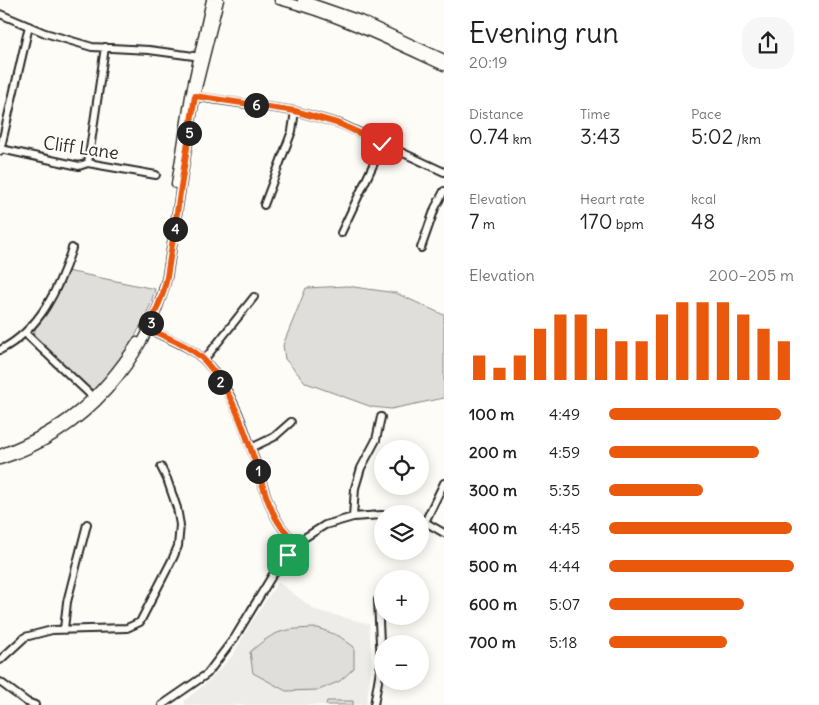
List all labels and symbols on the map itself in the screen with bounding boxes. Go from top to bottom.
pin: 6 [244,92,268,118]
pin: 5 [176,120,202,146]
pin [361,123,403,165]
street label: Cliff Lane [42,131,120,164]
pin: 4 [162,216,188,242]
pin: 3 [138,310,164,336]
pin: 2 [208,370,232,394]
pin: 1 [246,458,270,484]
pin [267,534,309,576]

